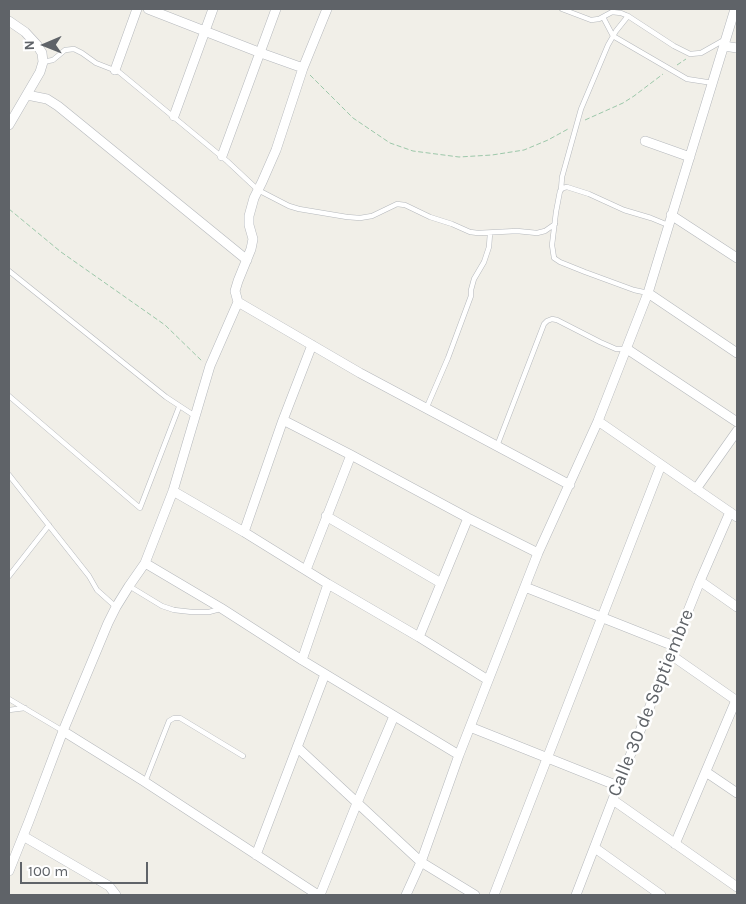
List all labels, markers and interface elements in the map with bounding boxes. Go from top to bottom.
north arrow [20,20,70,70]
text: N [21,40,38,50]
street label: Calle 30 de Septiembre [603,606,699,800]
scale bar [22,852,150,884]
text: 100 m [28,862,68,880]

